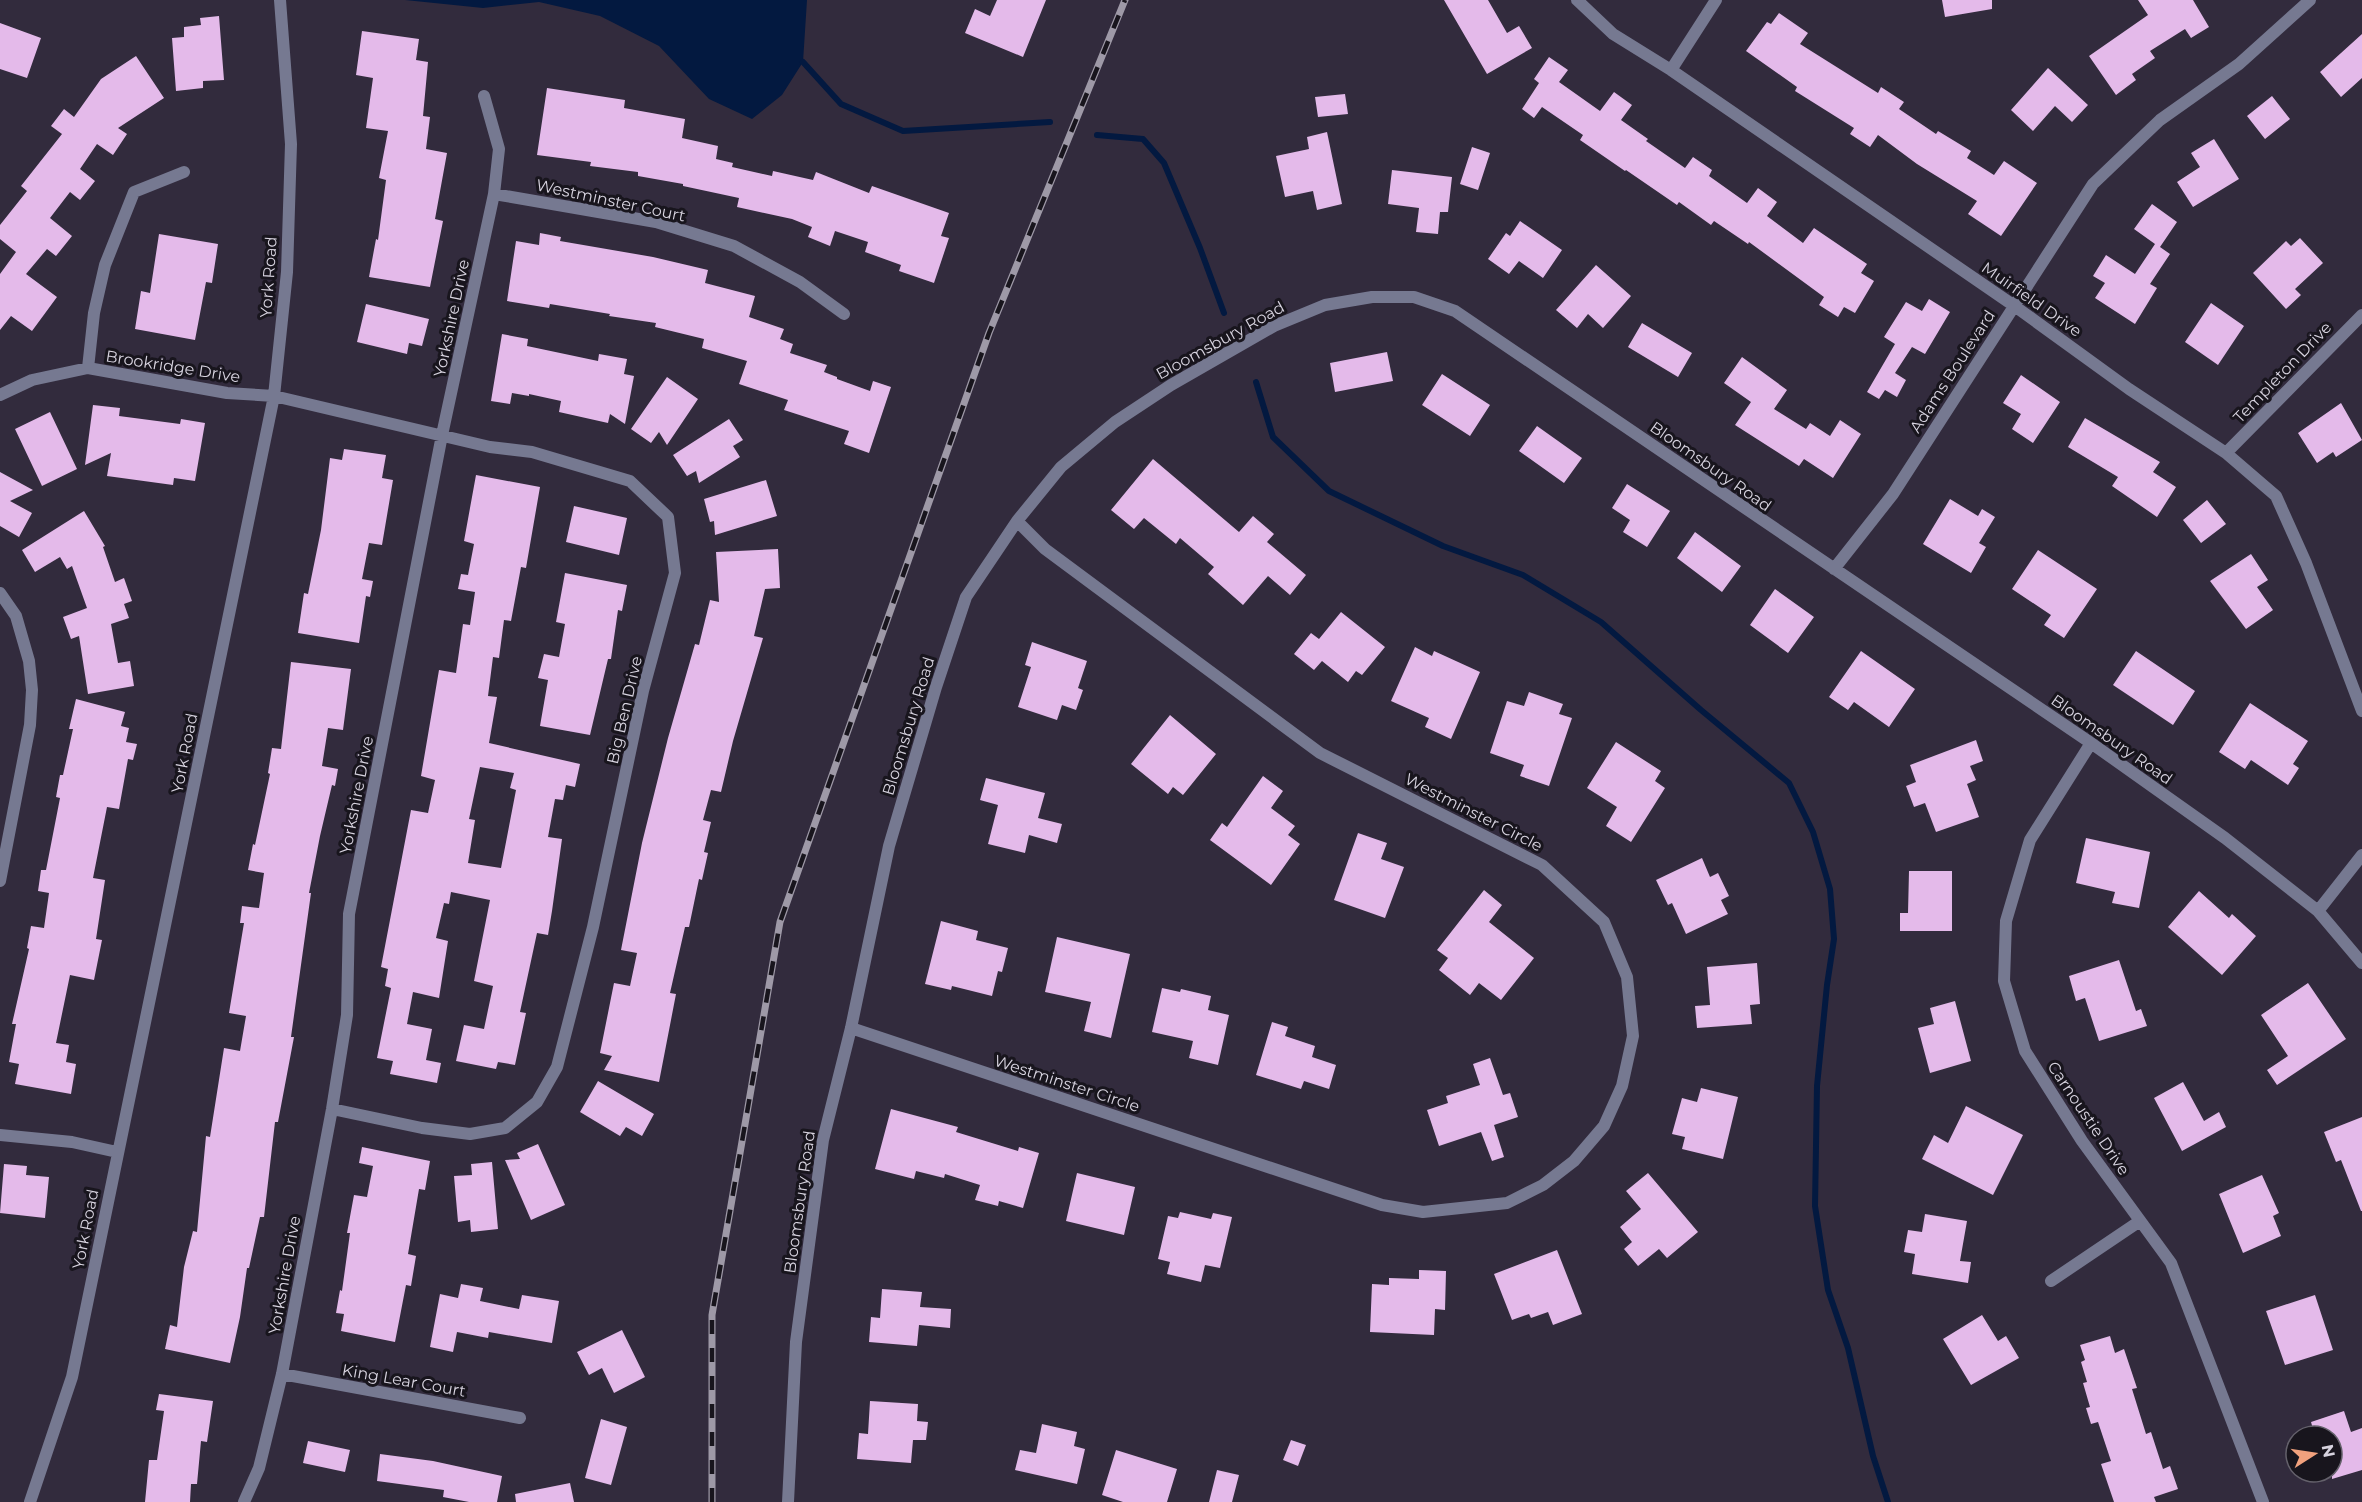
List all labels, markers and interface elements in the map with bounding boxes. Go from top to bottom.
street label: Westminster Court [535,175,688,226]
street label: York Road [256,236,281,318]
street label: Yorkshire Drive [430,258,473,379]
street label: Muirfield Drive [1978,258,2085,341]
street label: Bloomsbury Road [1153,297,1288,384]
street label: Adams Boulevard [1906,306,1999,436]
street label: Templeton Drive [2229,318,2335,427]
street label: Brookridge Drive [104,346,242,387]
street label: Bloomsbury Road [1646,417,1775,515]
street label: Big Ben Drive [603,654,646,766]
street label: Bloomsbury Road [878,655,939,798]
street label: Bloomsbury Road [2047,690,2176,788]
street label: York Road [167,711,202,795]
street label: Yorkshire Drive [336,735,377,856]
street label: Westminster Circle [1402,769,1546,855]
street label: Westminster Circle [992,1051,1142,1116]
street label: Carnoustie Drive [2044,1058,2134,1179]
street label: Bloomsbury Road [780,1130,819,1275]
street label: York Road [68,1187,103,1271]
street label: Yorkshire Drive [265,1214,304,1336]
street label: King Lear Court [341,1360,468,1401]
north arrow [2284,1424,2344,1484]
text: N [2318,1443,2339,1459]

